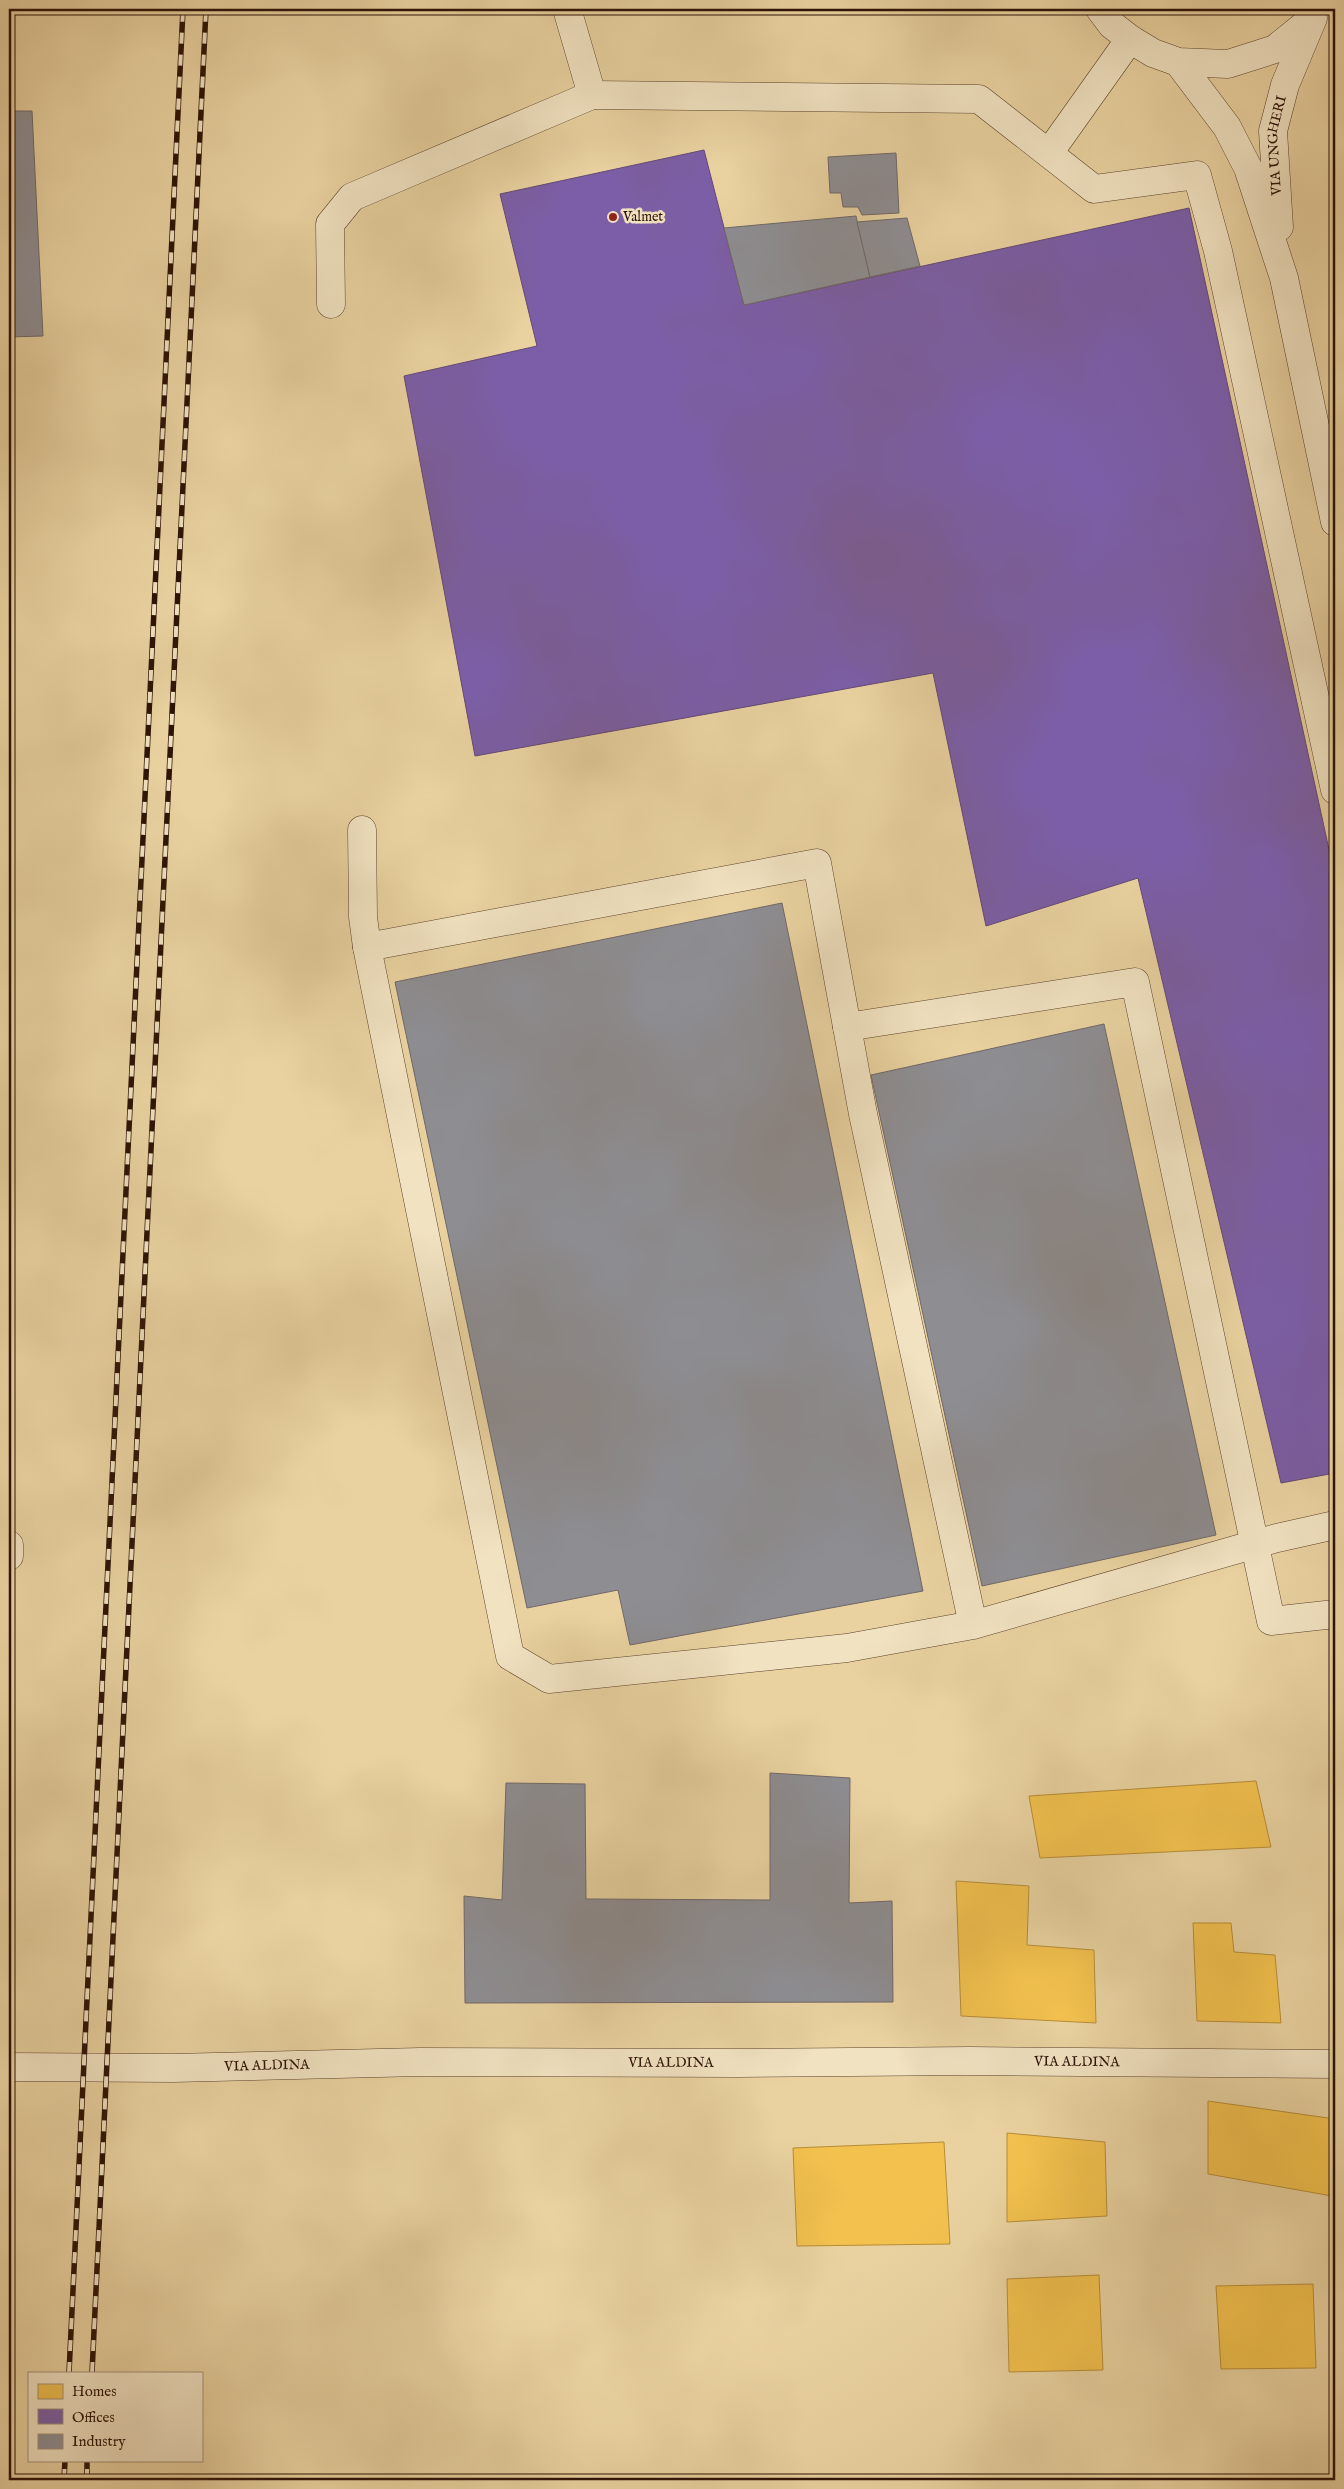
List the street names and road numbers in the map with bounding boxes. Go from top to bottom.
street label: VIA UNGHERI [1264,94,1291,197]
street label: VIA ALDINA [1033,2053,1120,2071]
street label: VIA ALDINA [627,2054,714,2072]
street label: VIA ALDINA [223,2056,310,2076]

